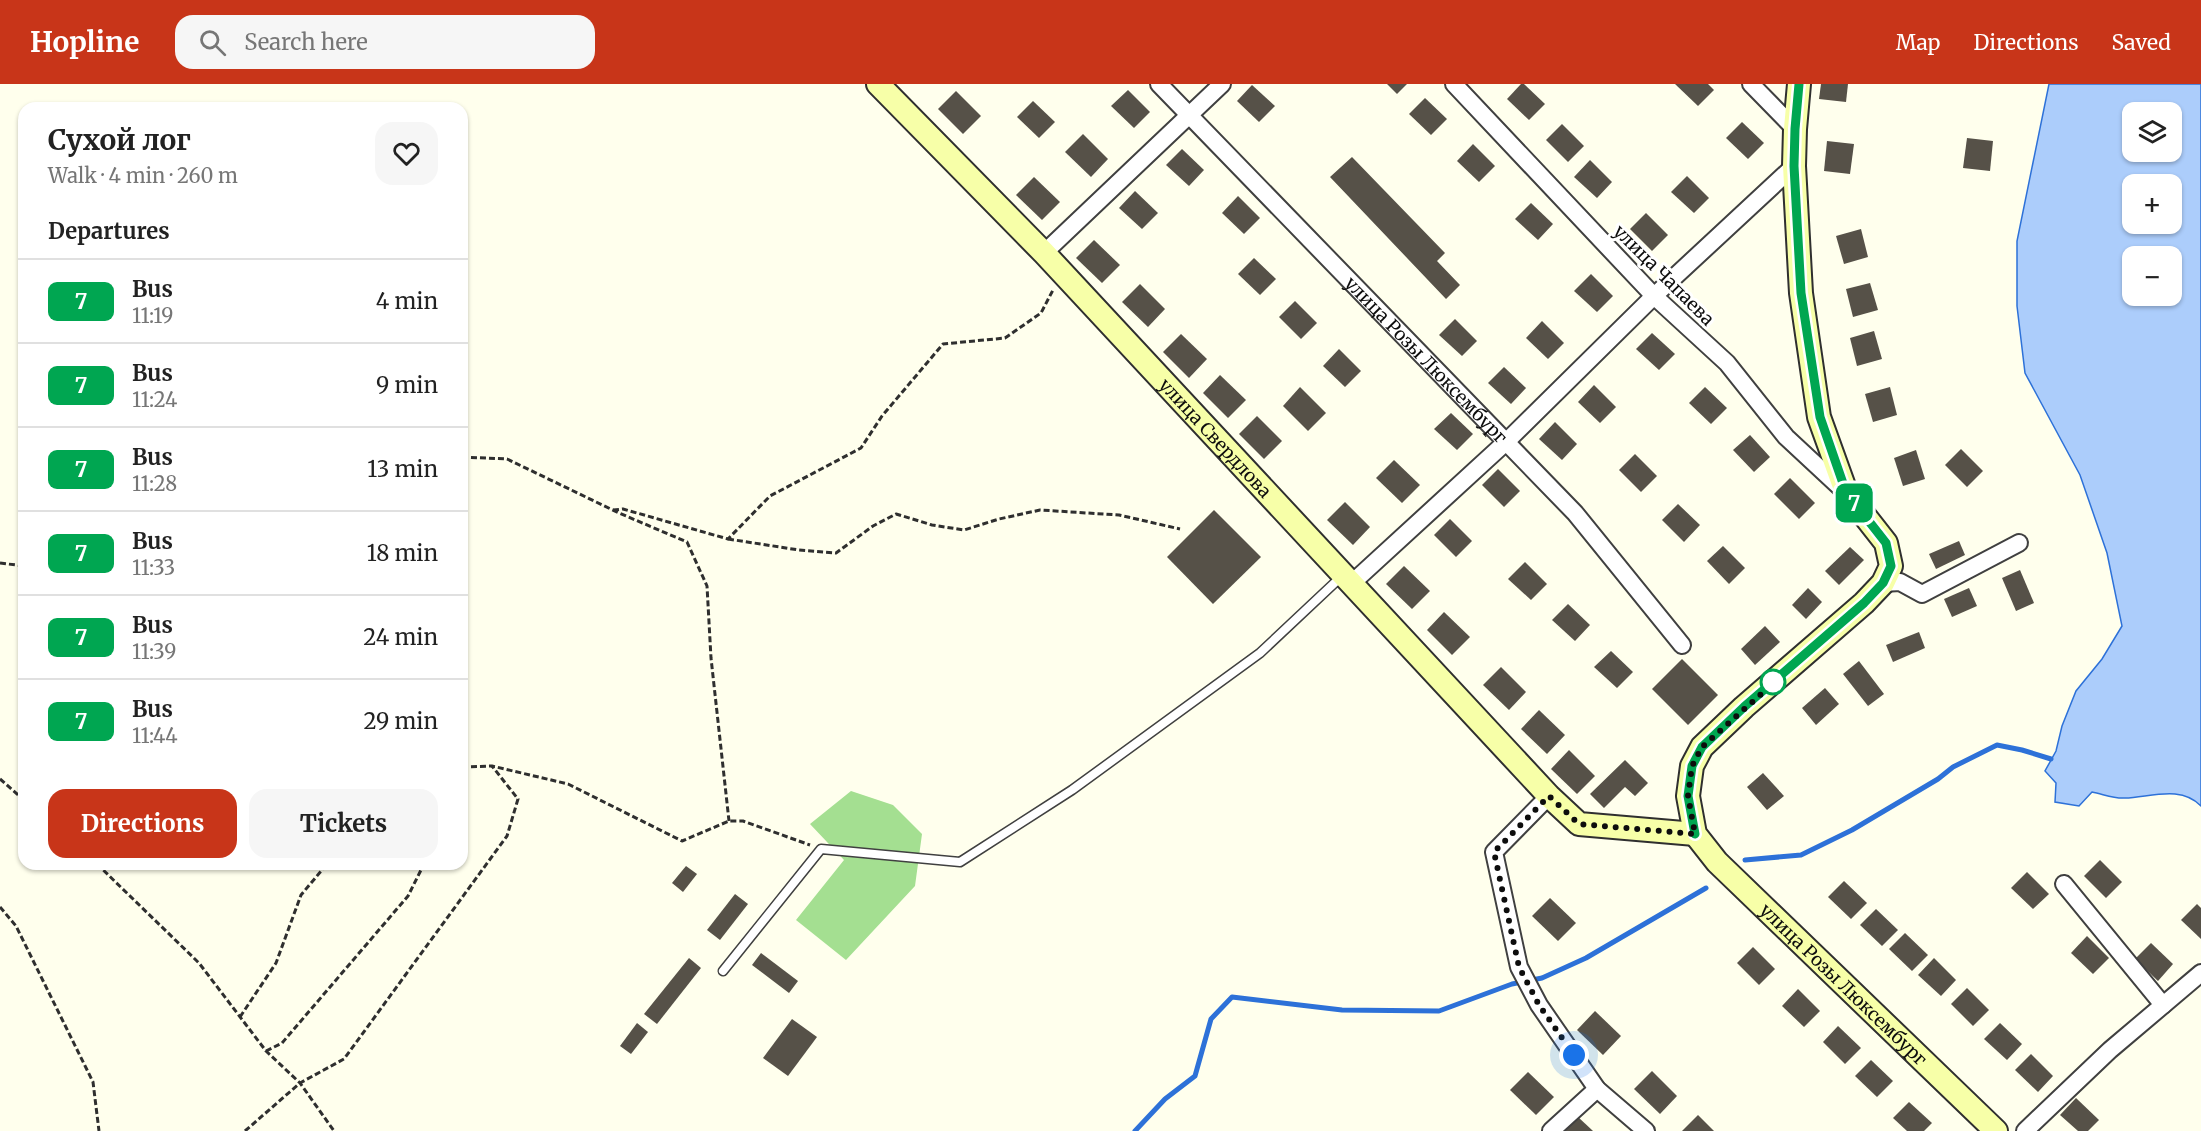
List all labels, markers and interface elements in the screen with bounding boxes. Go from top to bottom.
search box [175,15,595,69]
text: Hopline [30,24,139,60]
icon: search [196,26,229,59]
text: Search here [244,28,368,56]
text: Map [1896,29,1940,56]
text: Directions [1973,29,2078,56]
text: Saved [2111,29,2171,56]
map controls [2122,102,2182,306]
button: layers [2122,102,2182,162]
text: Сухой лог [48,122,191,158]
button: heart [375,122,438,185]
text: Walk · 4 min · 260 m [48,163,238,188]
button: + [2122,174,2182,234]
text: Departures [48,217,170,245]
street label: улица Чапаева [1609,220,1720,331]
button: − [2122,246,2182,306]
street label: улица Розы Люксембург [1340,271,1512,448]
text: Bus [132,275,173,303]
text: 4 min [376,287,438,315]
text: 7 [75,288,87,315]
text: 11:19 [132,303,173,328]
text: Bus [132,359,173,387]
text: 9 min [376,371,438,399]
text: 7 [75,372,87,399]
street label: улица Свердлова [1155,373,1277,502]
text: 11:24 [132,387,177,412]
text: Bus [132,443,173,471]
text: 13 min [367,455,438,483]
text: 7 [75,456,87,483]
text: 11:28 [132,471,177,496]
line badge: 7 [1834,484,1874,522]
text: 7 [1848,490,1860,517]
text: Bus [132,527,173,555]
text: 18 min [367,539,438,567]
text: 7 [75,540,87,567]
text: 11:33 [132,555,175,580]
text: Bus [132,611,173,639]
text: 24 min [363,623,438,651]
text: 7 [75,624,87,651]
text: 11:39 [132,639,176,664]
unlabelled marker [1760,669,1786,695]
text: Bus [132,695,173,723]
text: 29 min [363,707,438,735]
text: 7 [75,708,87,735]
text: 11:44 [132,723,178,748]
button: Directions [48,789,237,858]
button: Tickets [249,789,438,858]
street label: улица Розы Люксембург [1755,898,1932,1070]
your location [1559,1040,1589,1070]

